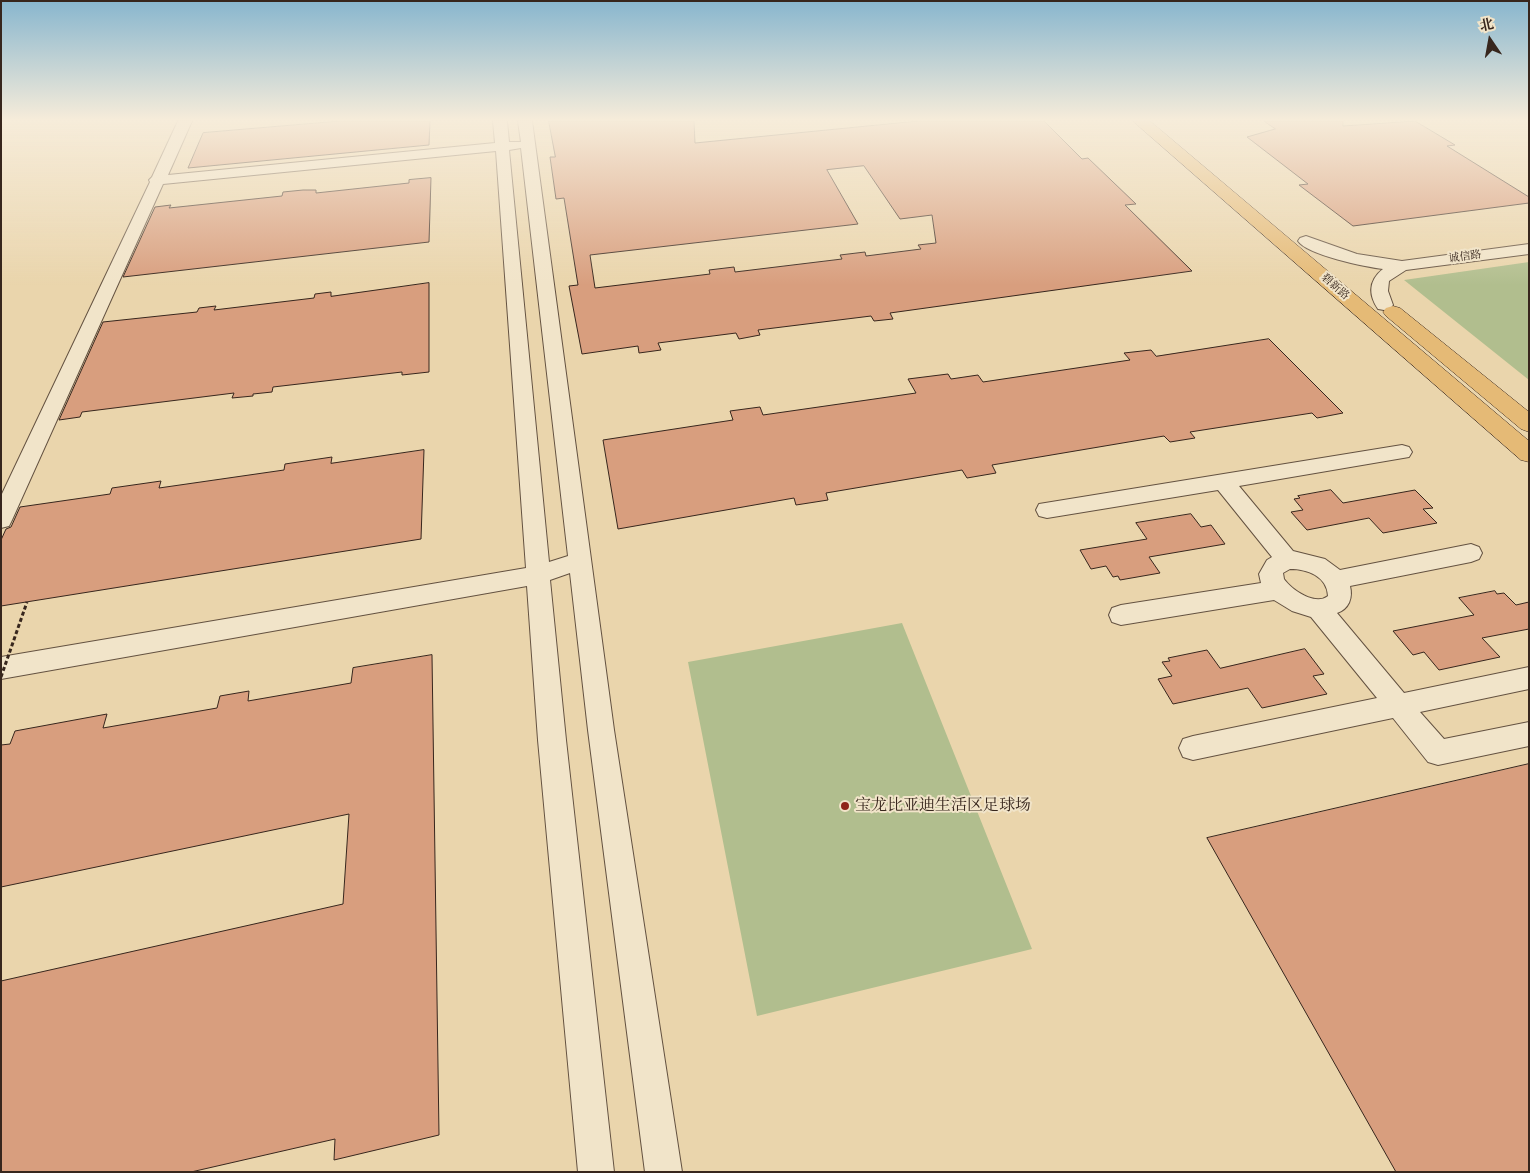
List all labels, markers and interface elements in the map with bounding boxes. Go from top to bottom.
text: 北 [1478,14,1496,36]
north arrow [1465,15,1515,65]
street label: 诚信路 [1448,248,1482,266]
street label: 碧新路 [1318,271,1352,303]
place label: 宝龙比亚迪生活区足球场 [855,796,1031,816]
marker: 宝龙比亚迪生活区足球场 [839,800,851,812]

